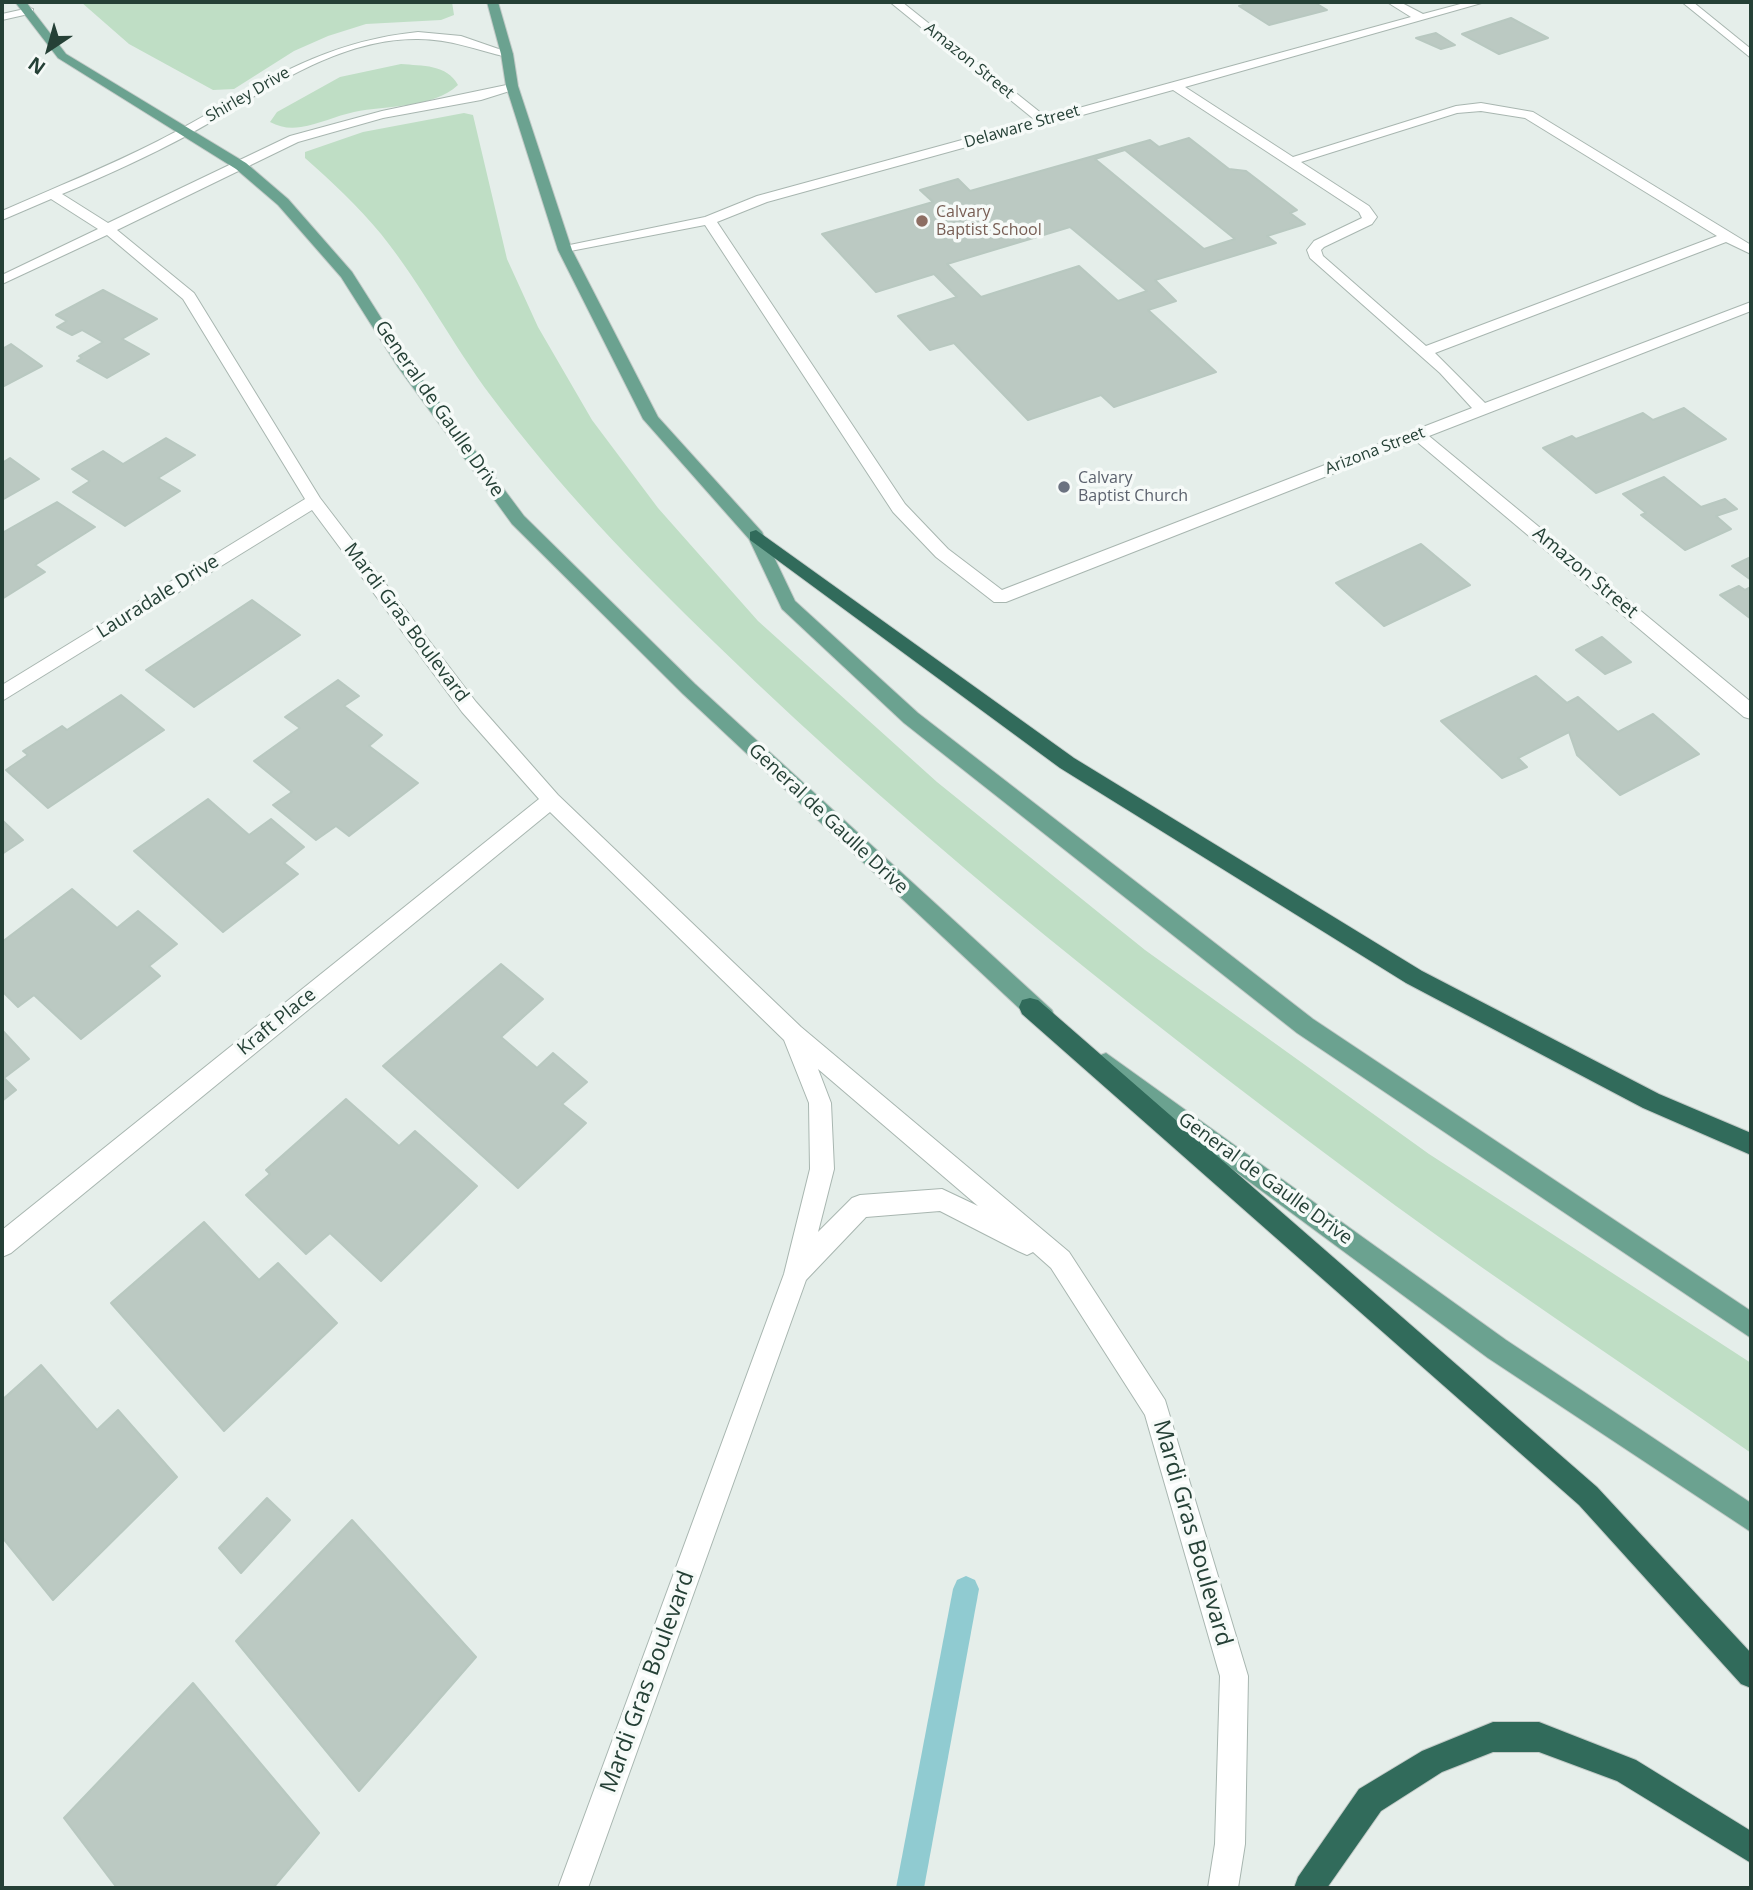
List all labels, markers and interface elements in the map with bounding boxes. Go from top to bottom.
north arrow [14,14,84,84]
street label: Amazon Street [920,19,1018,103]
text: N [23,51,51,81]
street label: Shirley Drive [203,63,293,127]
street label: Delaware Street [962,101,1082,153]
place label: Calvary Baptist School [936,202,1042,240]
marker: Calvary Baptist School [914,213,930,229]
street label: General de Gaulle Drive [369,317,509,501]
street label: Arizona Street [1322,423,1428,479]
place label: Calvary Baptist Church [1078,468,1188,506]
marker: Calvary Baptist Church [1056,479,1072,495]
street label: Amazon Street [1528,522,1642,624]
street label: Mardi Gras Boulevard [339,539,473,707]
street label: Lauradale Drive [93,550,223,644]
street label: General de Gaulle Drive [744,739,912,899]
street label: Kraft Place [233,983,321,1061]
street label: General de Gaulle Drive [1173,1108,1357,1250]
street label: Mardi Gras Boulevard [1147,1417,1237,1649]
street label: Mardi Gras Boulevard [595,1567,701,1797]

